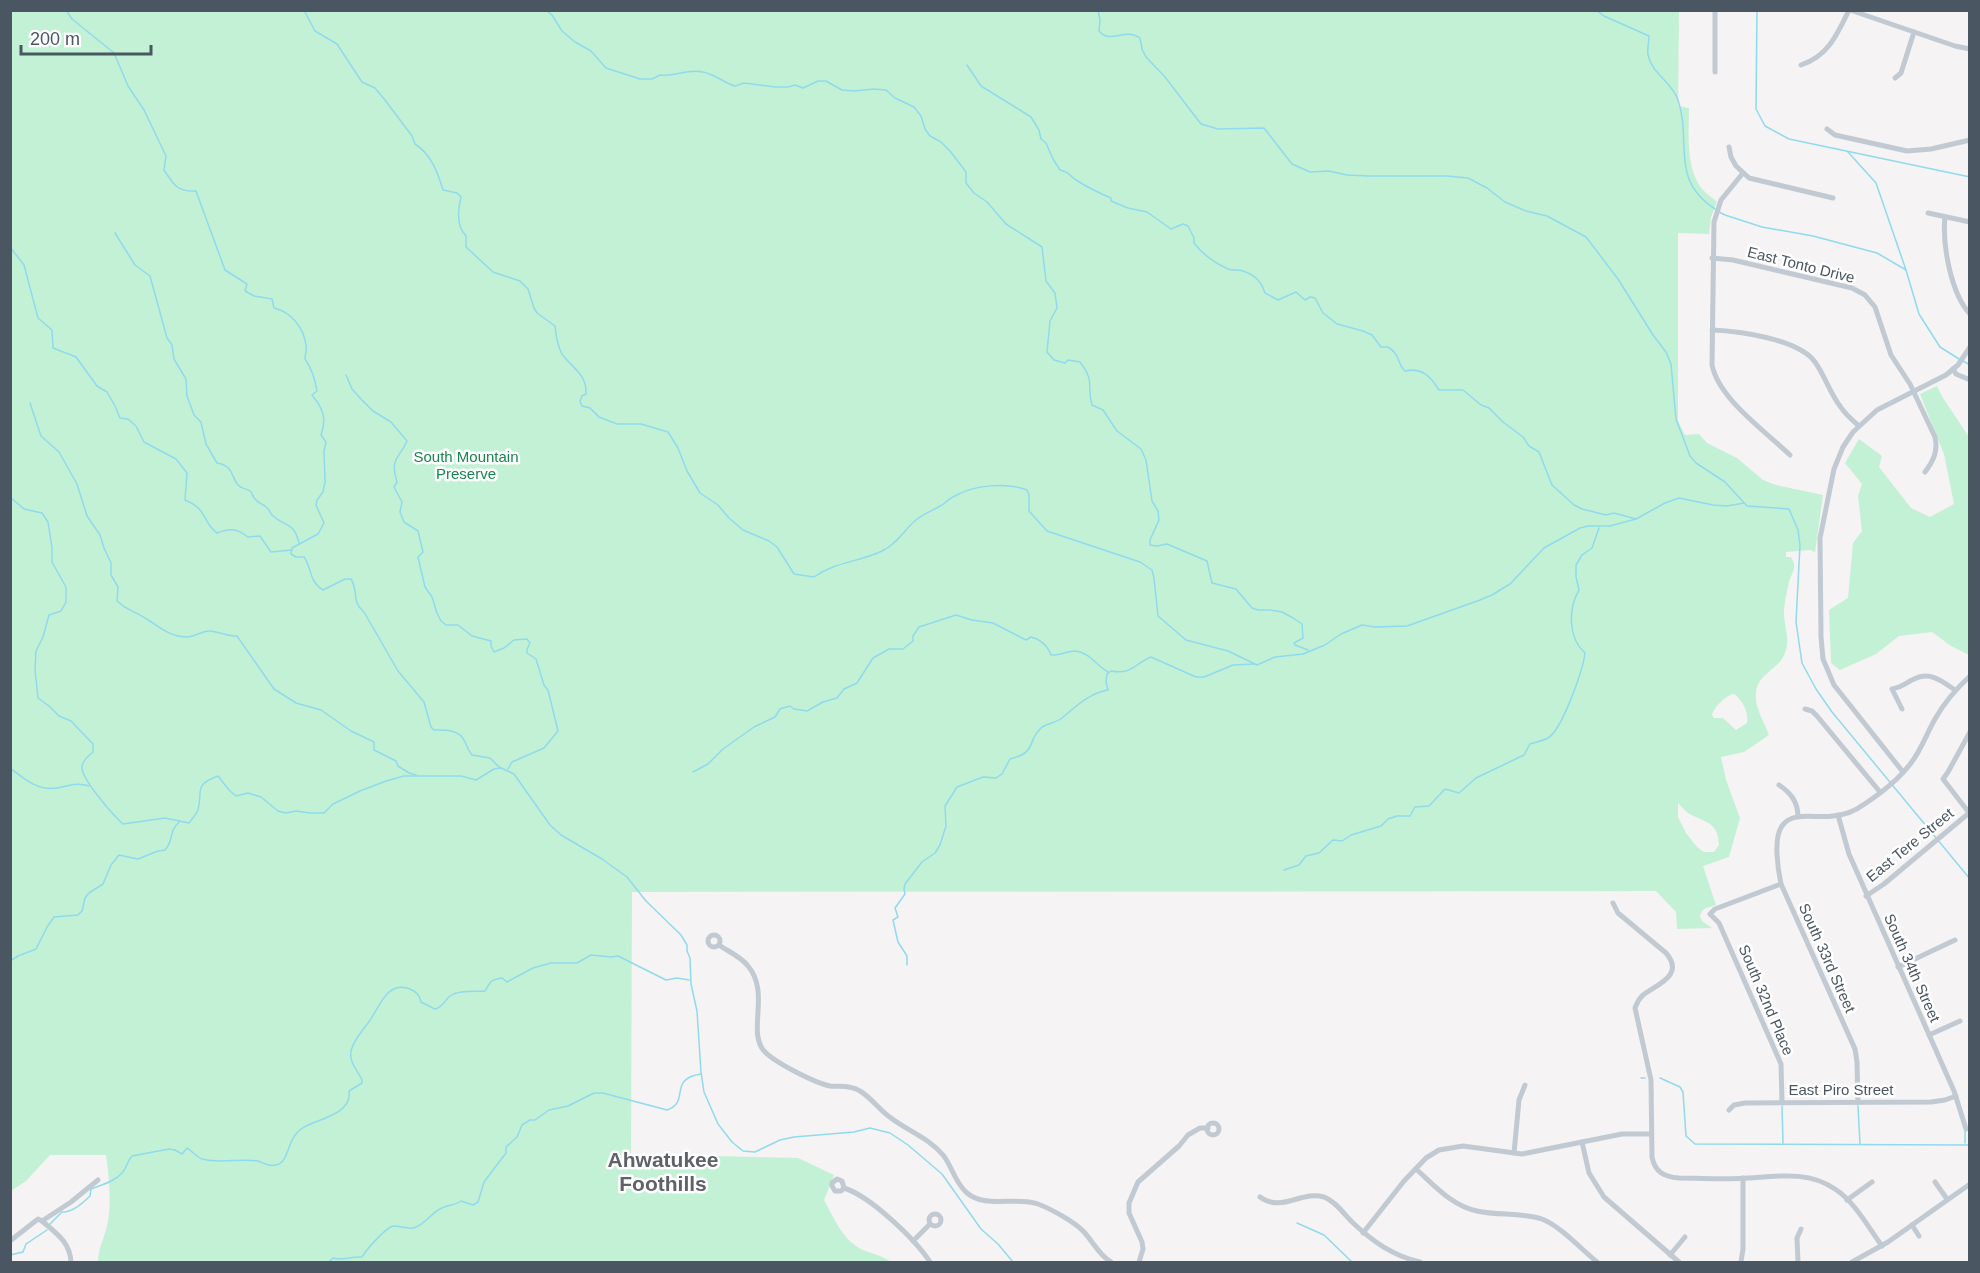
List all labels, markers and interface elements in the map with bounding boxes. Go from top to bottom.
scale bar [21,18,152,56]
text: 200 m [30,29,80,49]
street label: East Tonto Drive [1746,243,1856,286]
park label: South Mountain Preserve [413,448,519,482]
street label: East Tere Street [1863,804,1957,885]
street label: South 33rd Street [1796,901,1859,1016]
street label: South 34th Street [1881,911,1944,1025]
street label: South 32nd Place [1735,942,1797,1058]
street label: East Piro Street [1788,1081,1894,1098]
district label: Ahwatukee Foothills [608,1148,718,1195]

